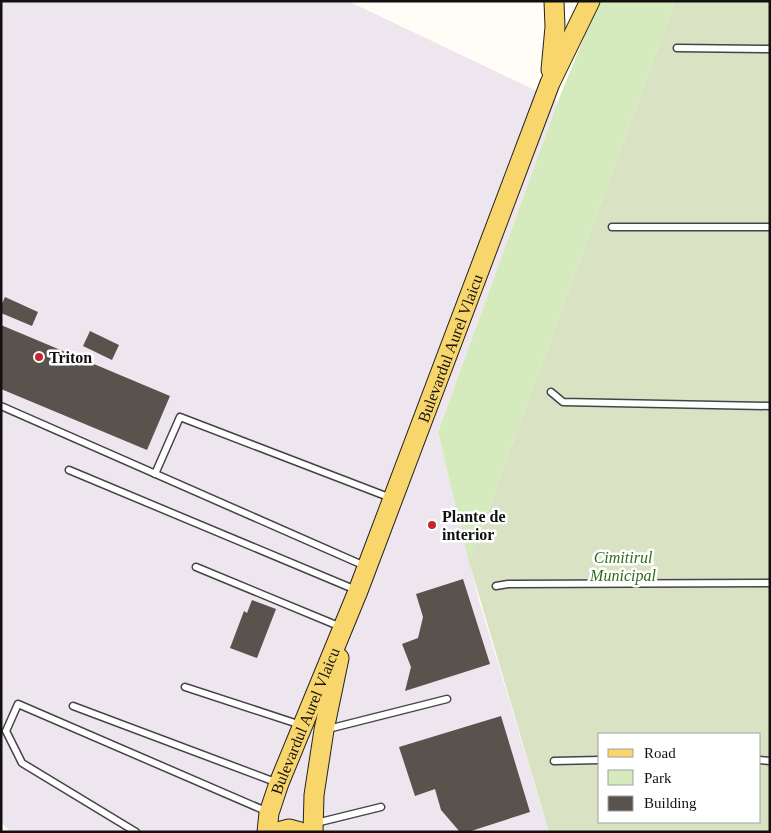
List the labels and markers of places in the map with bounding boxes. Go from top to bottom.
place label: Triton [49,349,92,366]
marker: Triton [33,351,45,363]
place label: Plante de interior [442,508,506,543]
marker: Plante de interior [426,519,438,531]

